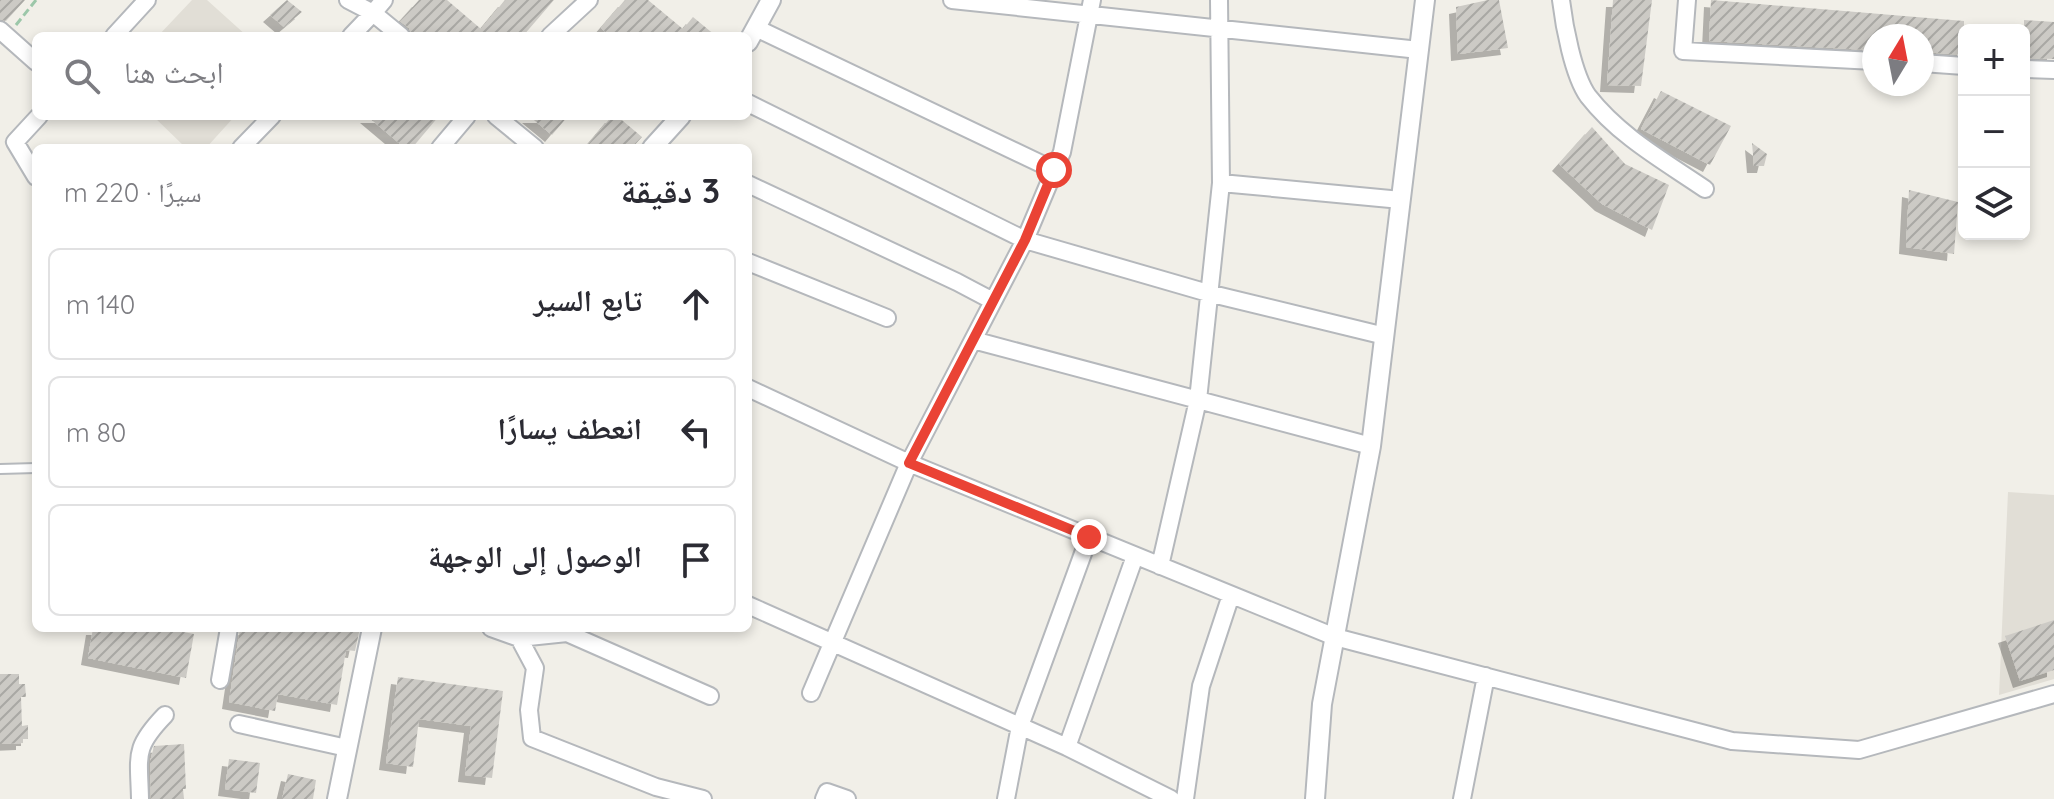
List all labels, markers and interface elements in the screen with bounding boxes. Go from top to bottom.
north arrow [1862,24,1934,96]
map controls [1958,24,2030,240]
button: + [1958,24,2030,96]
search box [32,32,752,120]
text: ابحث هنا [124,53,224,91]
icon: search [60,54,104,98]
button: − [1958,96,2030,168]
route start [1036,152,1072,188]
button: layers [1958,168,2030,240]
text: 3 دقيقة [621,169,720,212]
text: سيرًا · 220 m [64,176,202,209]
text: تابع السير [534,281,642,319]
icon: ahead [674,282,718,326]
text: 140 m [66,288,135,321]
text: انعطف يسارًا [498,409,642,447]
icon: left [674,410,718,454]
text: 80 m [66,416,126,449]
route end [1071,519,1107,555]
text: الوصول إلى الوجهة [428,537,642,575]
icon: arrive [674,538,718,582]

